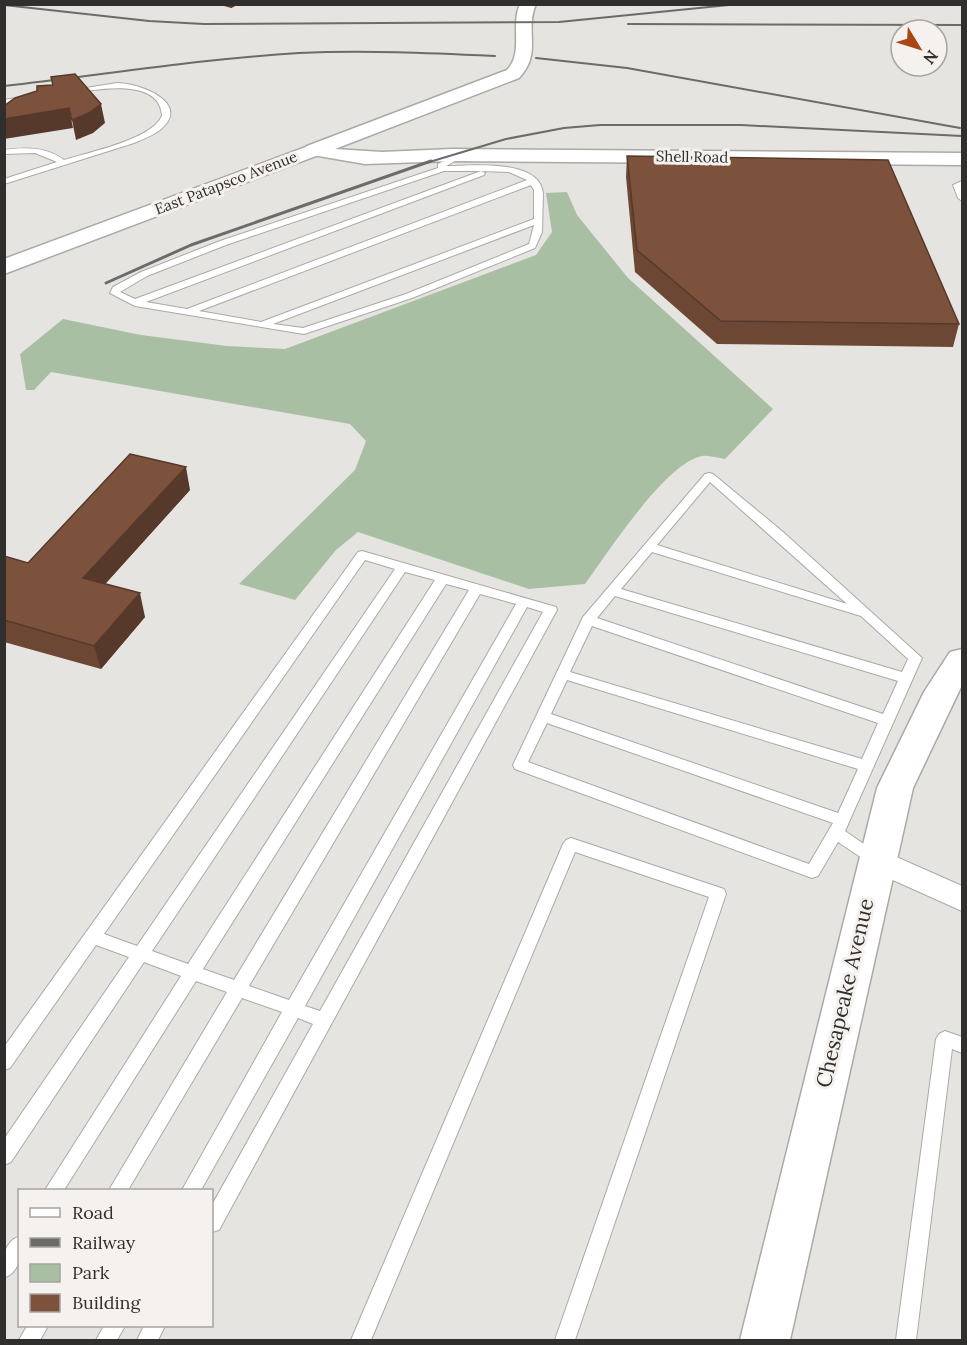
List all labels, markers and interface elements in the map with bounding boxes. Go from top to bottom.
north arrow [889,18,949,78]
text: N [919,46,943,68]
street label: Shell Road [656,146,728,167]
street label: East Patapsco Avenue [152,147,300,219]
street label: Chesapeake Avenue [810,896,879,1090]
legend [18,1189,213,1327]
text: Road [72,1201,114,1224]
text: Railway [72,1231,136,1254]
text: Park [72,1261,110,1284]
text: Building [72,1291,142,1314]

